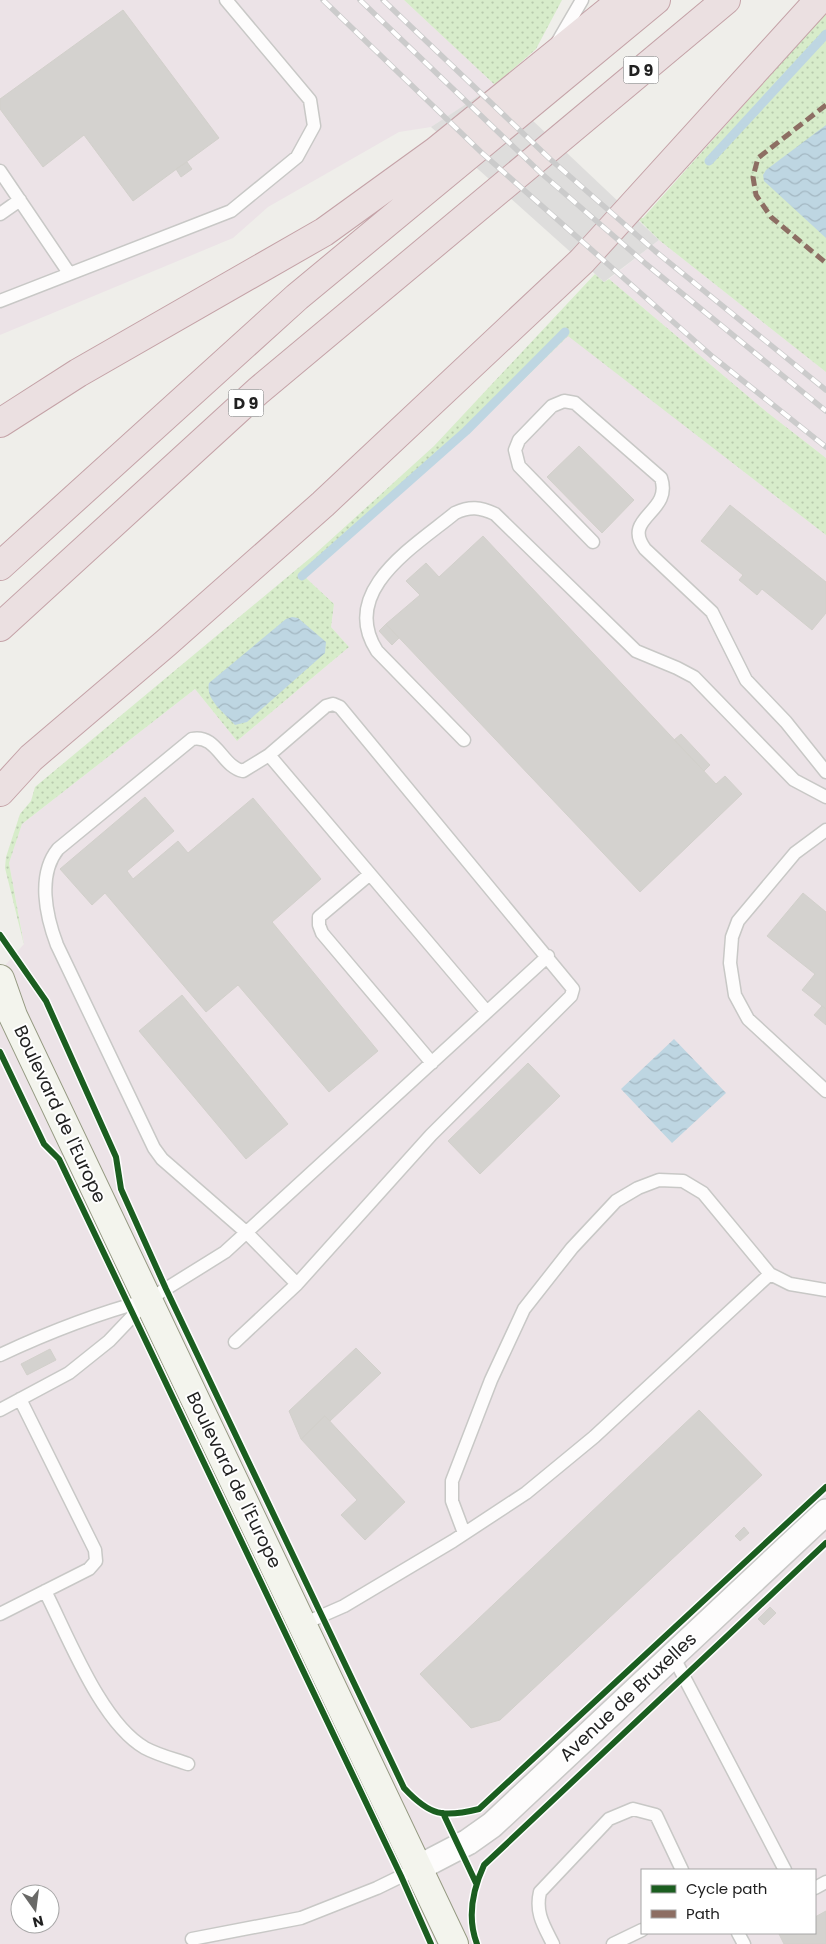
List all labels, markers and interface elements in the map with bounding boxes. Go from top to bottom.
road number: D 9 [624,56,658,84]
road number: D 9 [228,389,264,416]
street label: Boulevard de l'Europe [8,1021,113,1207]
street label: Boulevard de l'Europe [181,1387,288,1572]
street label: Avenue de Bruxelles [554,1626,702,1767]
legend [641,1869,816,1934]
text: Cycle path [686,1878,767,1899]
north arrow [10,1884,60,1934]
text: Path [686,1903,720,1924]
text: N [31,1911,46,1933]

